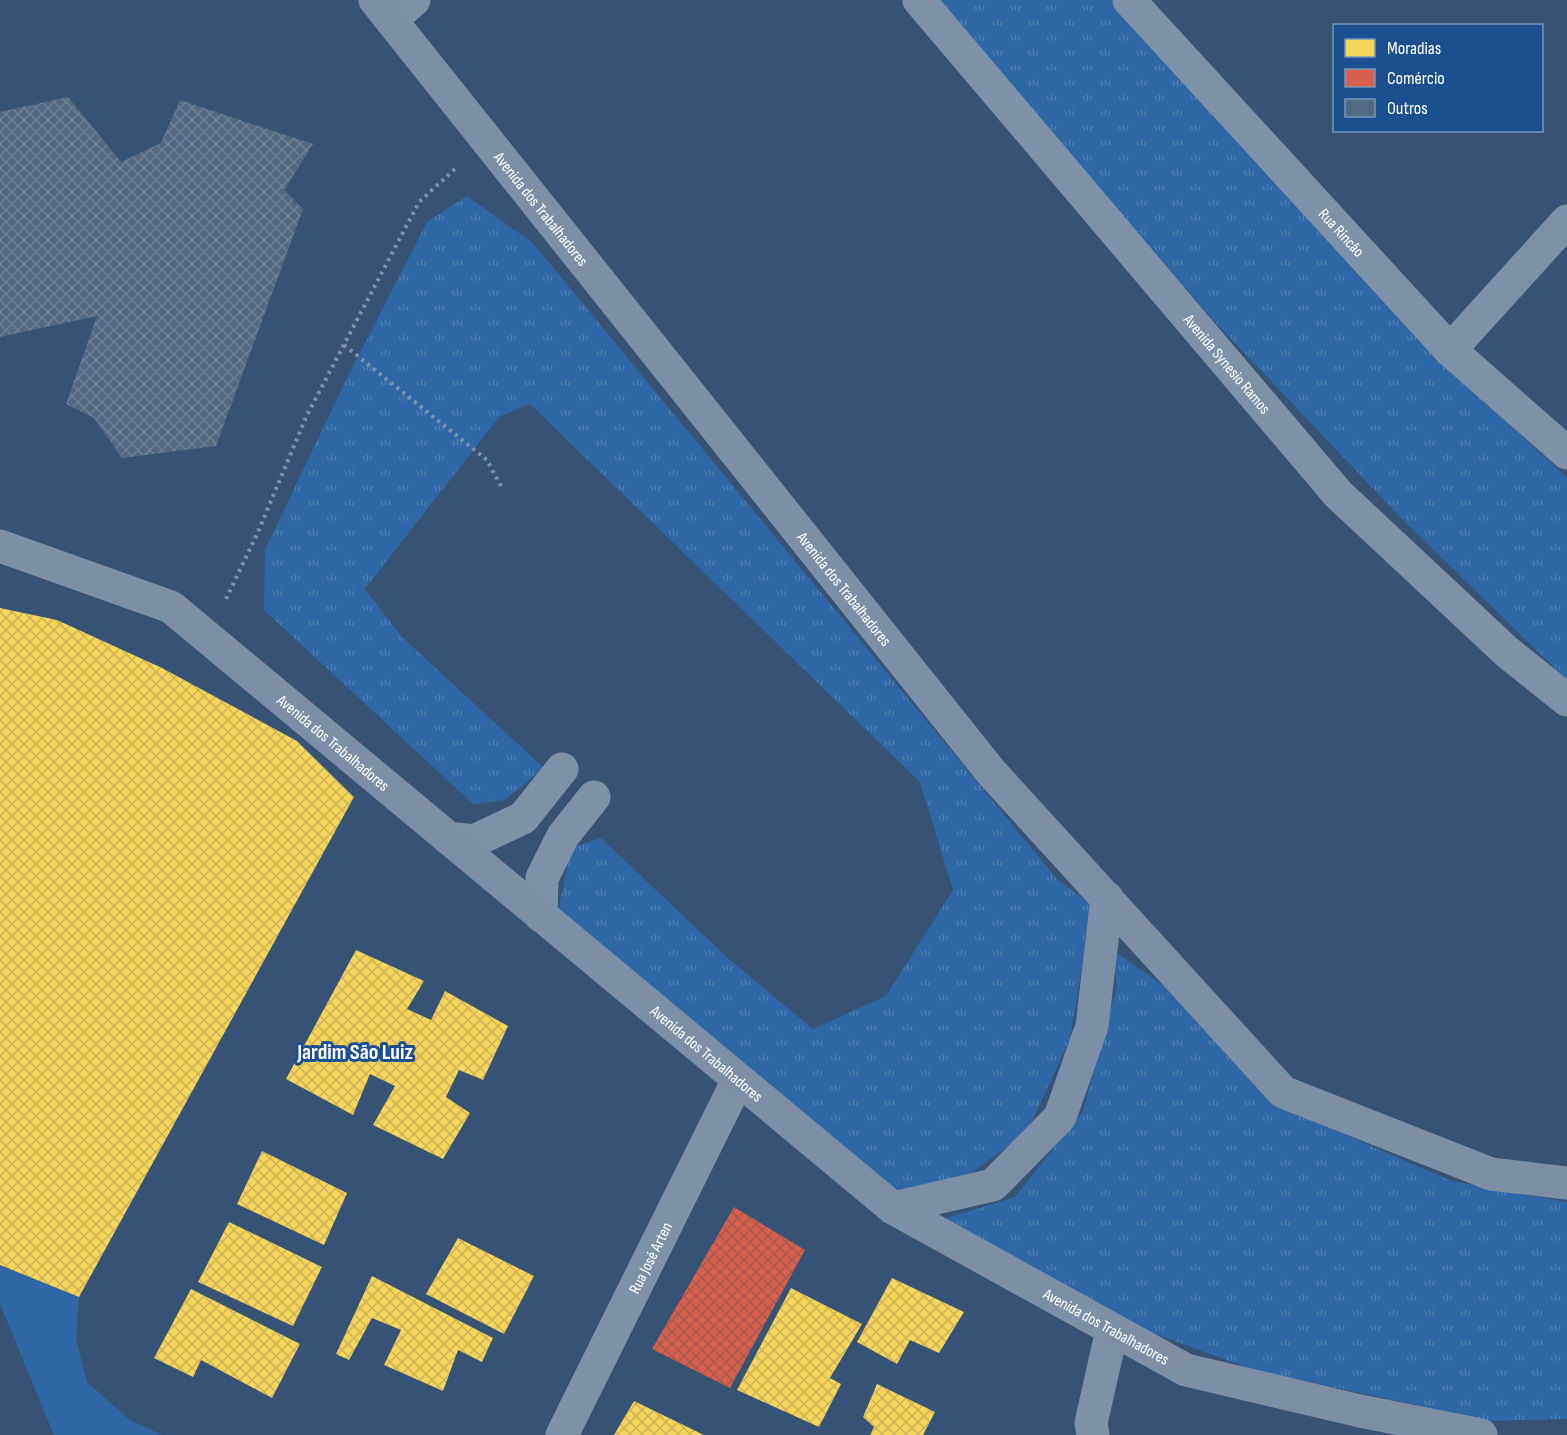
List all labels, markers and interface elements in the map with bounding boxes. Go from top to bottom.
legend [1333,24,1543,132]
text: Moradias [1387,38,1441,59]
text: Comércio [1387,68,1445,89]
text: Outros [1387,98,1428,119]
street label: Avenida dos Trabalhadores [488,148,592,271]
street label: Rua Rincão [1314,205,1368,261]
street label: Avenida Synesio Ramos [1178,310,1274,419]
street label: Avenida dos Trabalhadores [792,528,895,651]
street label: Avenida dos Trabalhadores [272,691,393,796]
street label: Avenida dos Trabalhadores [645,1001,766,1107]
district label: Jardim São Luiz [296,1039,413,1066]
street label: Rua José Arten [626,1219,677,1297]
street label: Avenida dos Trabalhadores [1039,1285,1172,1370]

